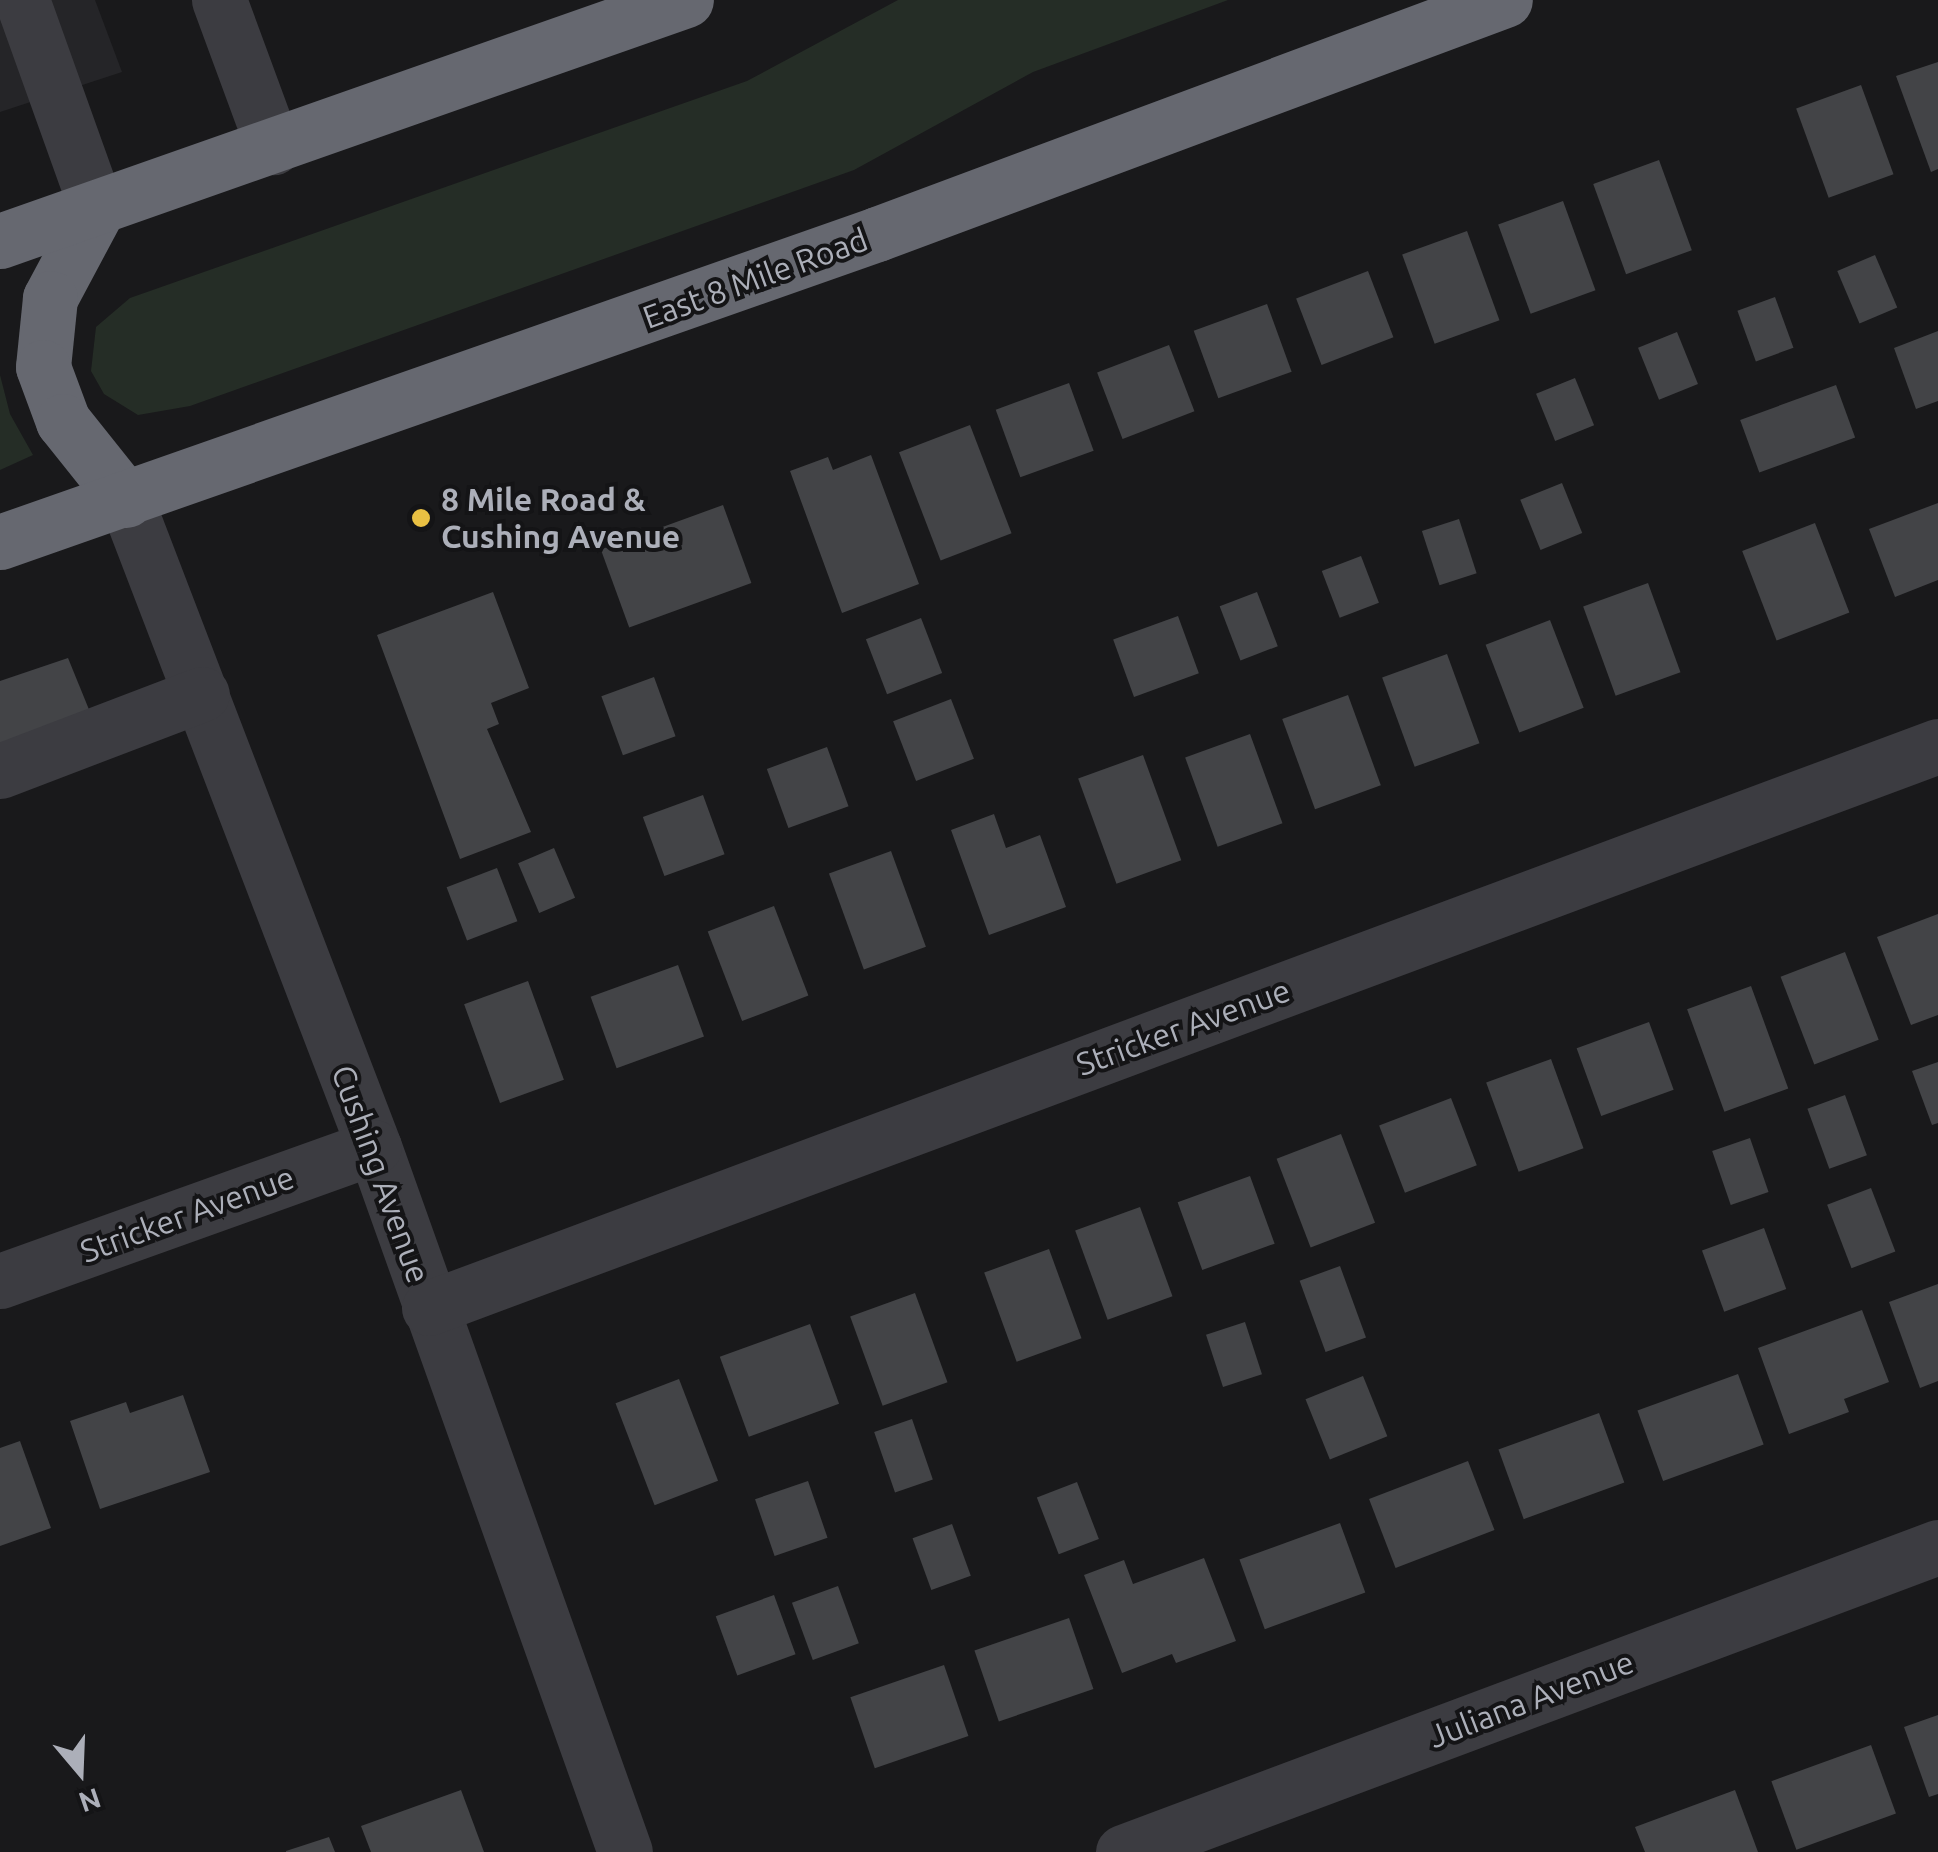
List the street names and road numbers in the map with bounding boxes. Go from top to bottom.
street label: East 8 Mile Road [637,220,873,336]
street label: Stricker Avenue [1071,971,1295,1083]
street label: Cushing Avenue [324,1060,438,1288]
street label: Stricker Avenue [75,1158,299,1270]
street label: Juliana Avenue [1423,1642,1639,1756]

